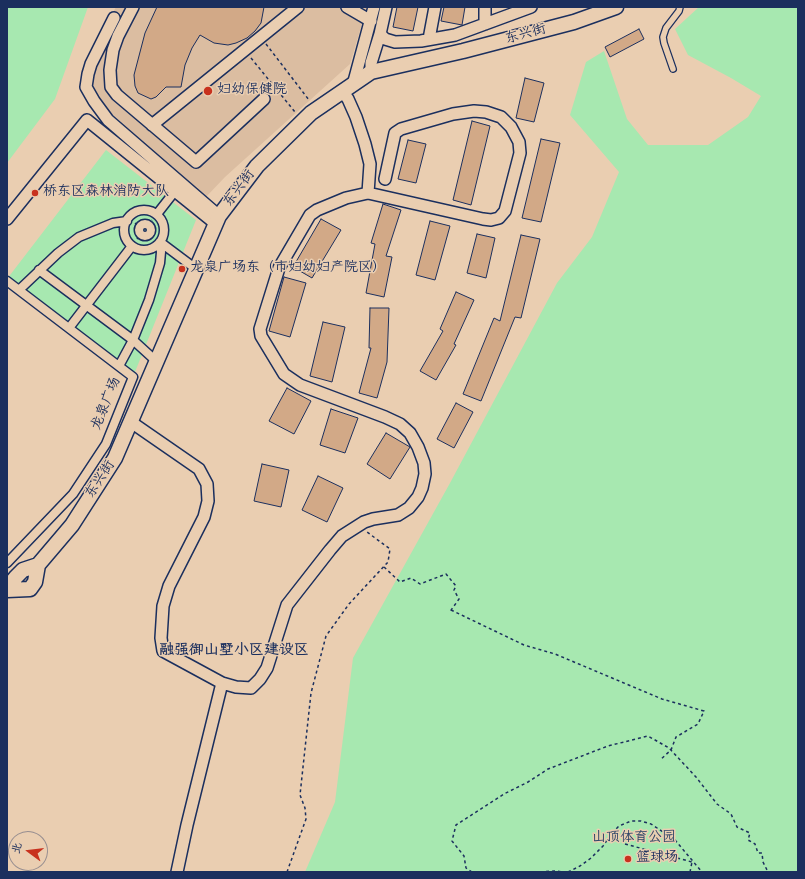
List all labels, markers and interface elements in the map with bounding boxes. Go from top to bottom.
street label: 东兴街 [504,21,548,49]
place label: 妇幼保健院 [217,83,287,99]
marker: 妇幼保健院 [202,85,214,97]
street label: 东兴街 [221,167,259,211]
place label: 桥东区森林消防大队 [43,185,169,201]
marker: 桥东区森林消防大队 [30,188,40,198]
place label: 龙泉广场东（市妇幼妇产院区） [190,261,386,277]
marker: 龙泉广场东（市妇幼妇产院区） [177,264,187,274]
street label: 龙泉广场 [89,375,125,433]
street label: 东兴街 [83,458,119,502]
district label: 融强御山墅小区建设区 [159,643,309,661]
north arrow [8,831,48,871]
park label: 山顶体育公园 [592,831,676,847]
text: 北 [8,841,27,856]
place label: 篮球场 [636,851,678,867]
marker: 篮球场 [623,854,633,864]

